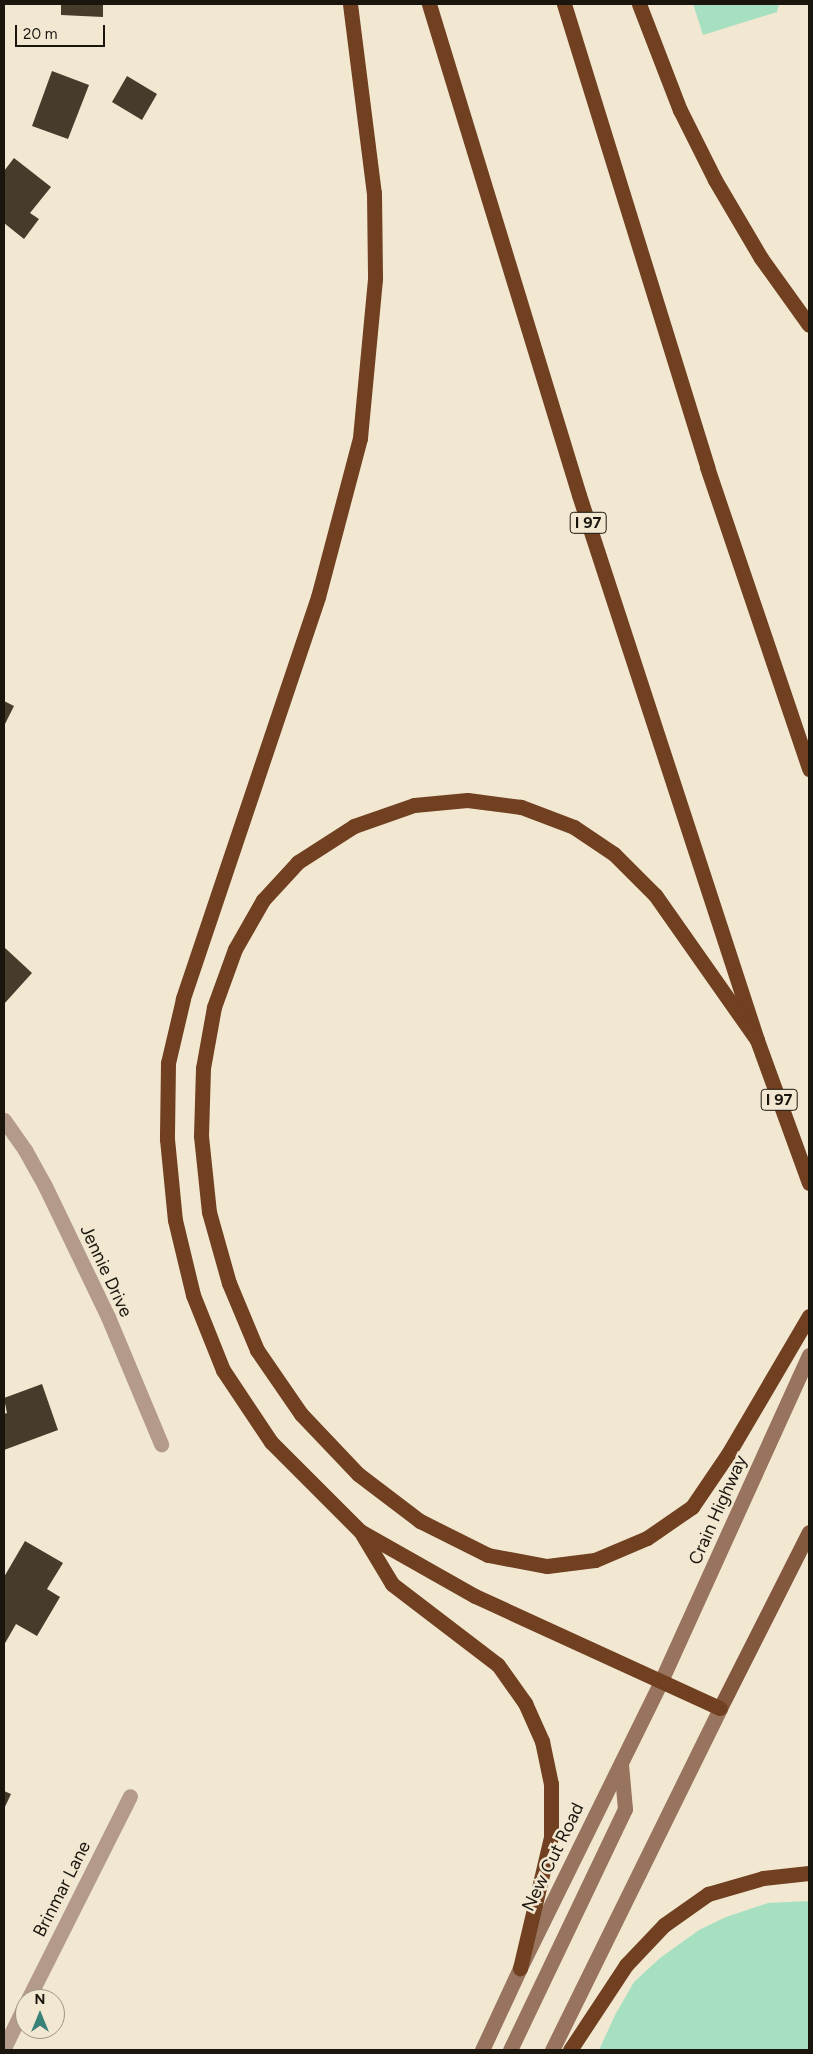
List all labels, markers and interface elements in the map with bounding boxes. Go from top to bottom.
scale bar [18,15,108,47]
text: 20 m [23,25,57,43]
road number: I 97 [569,509,607,536]
road number: I 97 [760,1086,798,1114]
street label: Jennie Drive [75,1221,137,1321]
street label: Crain Highway [684,1452,752,1568]
street label: New Cut Road [517,1799,589,1915]
street label: Brinmar Lane [29,1837,95,1941]
north arrow [15,1989,65,2039]
text: N [35,1991,45,2008]

